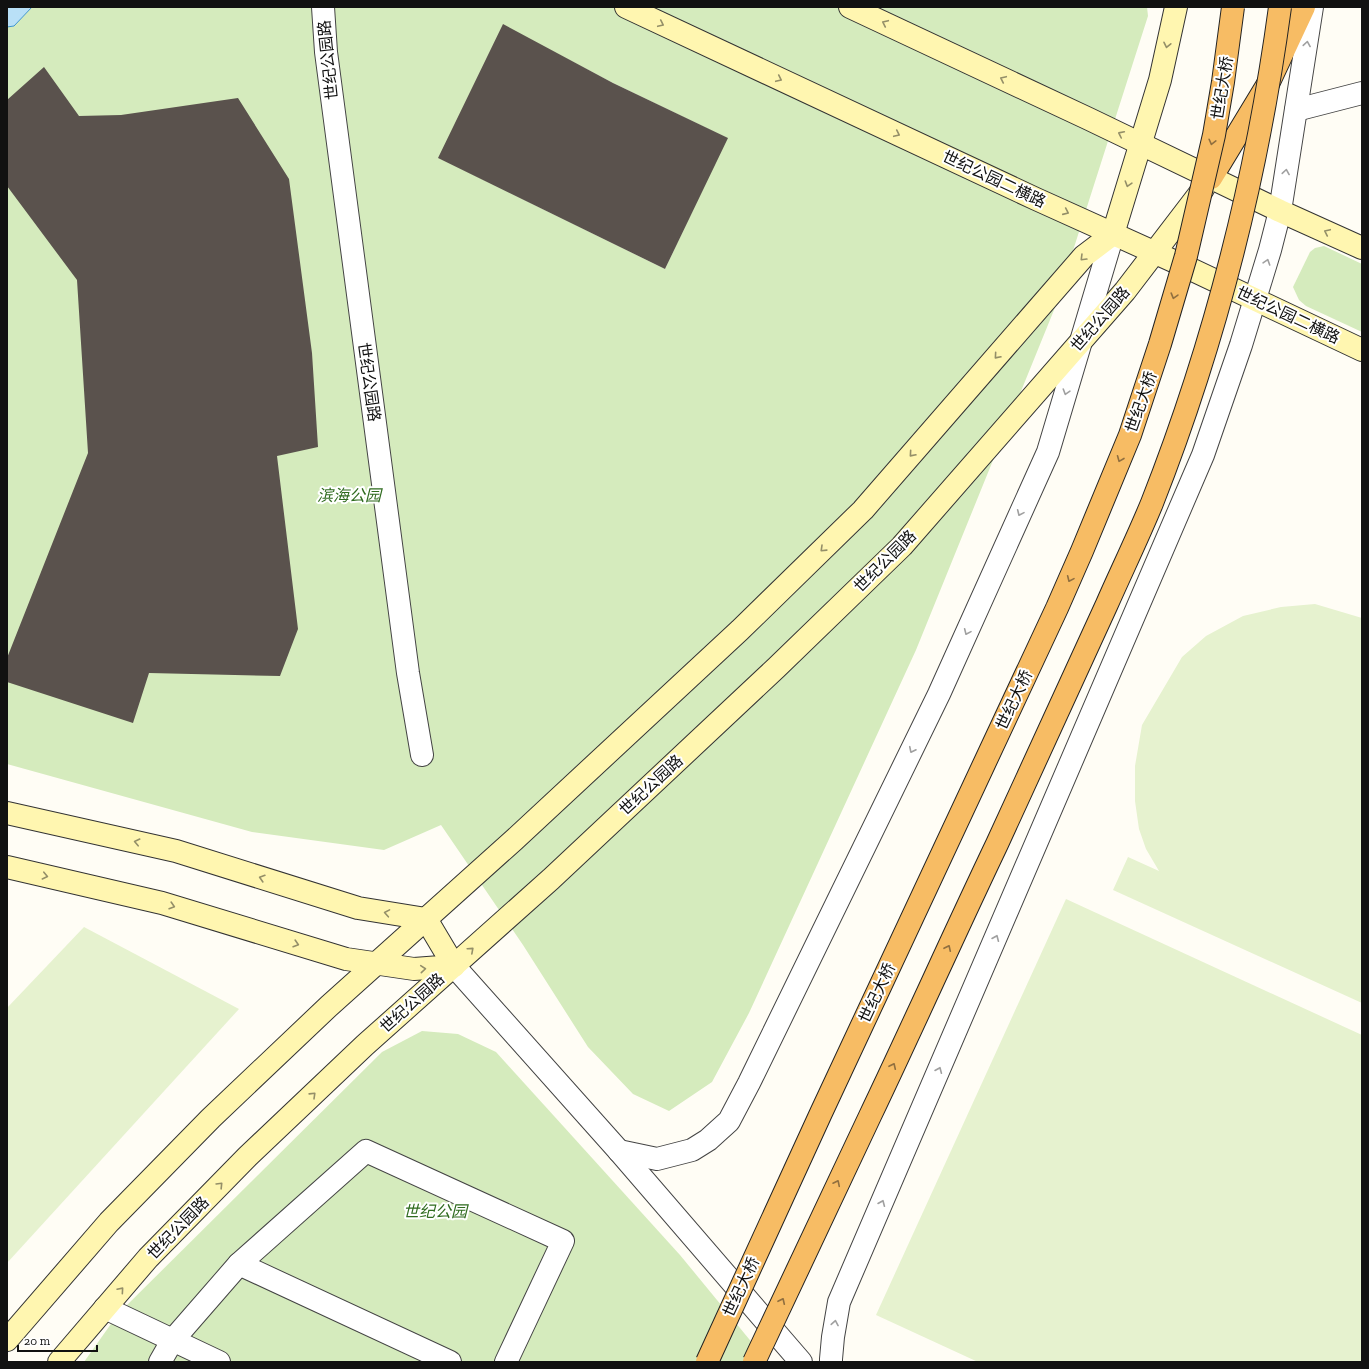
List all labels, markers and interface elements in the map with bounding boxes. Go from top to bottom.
street label: 世纪公园路 [314,19,342,101]
one-way arrow [658,19,665,27]
one-way arrow [882,20,890,28]
one-way arrow [1302,41,1310,47]
one-way arrow [1164,42,1172,48]
street label: 世纪大桥 [1208,55,1236,121]
one-way arrow [775,74,782,82]
one-way arrow [1000,75,1007,83]
one-way arrow [893,129,900,137]
one-way arrow [1117,131,1125,139]
one-way arrow [1209,139,1217,146]
street label: 世纪公园二横路 [939,147,1049,211]
one-way arrow [1281,169,1290,175]
one-way arrow [1125,180,1133,187]
one-way arrow [1061,207,1069,215]
one-way arrow [1323,229,1331,237]
one-way arrow [1080,254,1088,261]
one-way arrow [1262,258,1271,265]
street label: 世纪公园路 [1067,283,1133,355]
street label: 世纪公园二横路 [1233,283,1343,347]
one-way arrow [1170,292,1179,299]
street label: 世纪公园路 [354,341,384,423]
one-way arrow [995,351,1002,359]
street label: 世纪大桥 [1122,369,1160,435]
one-way arrow [1062,388,1071,395]
one-way arrow [909,449,916,457]
one-way arrow [1116,455,1124,462]
park label: 滨海公园 [317,486,383,505]
one-way arrow [1017,509,1025,517]
street label: 世纪公园路 [850,526,920,596]
one-way arrow [820,544,828,552]
one-way arrow [1067,574,1075,582]
one-way arrow [964,627,972,635]
street label: 世纪大桥 [992,667,1036,733]
one-way arrow [909,745,917,753]
street label: 世纪公园路 [615,751,687,819]
one-way arrow [134,839,140,847]
one-way arrow [41,871,48,880]
one-way arrow [259,874,266,883]
one-way arrow [168,901,175,910]
one-way arrow [384,909,390,918]
one-way arrow [991,935,999,942]
one-way arrow [292,939,299,948]
one-way arrow [943,945,951,952]
one-way arrow [466,948,474,955]
street label: 世纪大桥 [855,960,899,1026]
one-way arrow [420,964,426,973]
street label: 世纪公园路 [376,969,448,1037]
one-way arrow [888,1063,896,1070]
one-way arrow [934,1067,942,1075]
one-way arrow [308,1092,316,1100]
one-way arrow [832,1180,840,1188]
one-way arrow [215,1182,223,1190]
street label: 世纪公园路 [143,1193,213,1263]
one-way arrow [877,1199,885,1207]
park label: 世纪公园 [403,1202,469,1221]
street label: 世纪大桥 [719,1254,763,1320]
one-way arrow [116,1287,123,1295]
one-way arrow [777,1298,785,1305]
one-way arrow [831,1320,839,1327]
scale bar [18,1327,97,1353]
text: 20 m [24,1334,51,1348]

